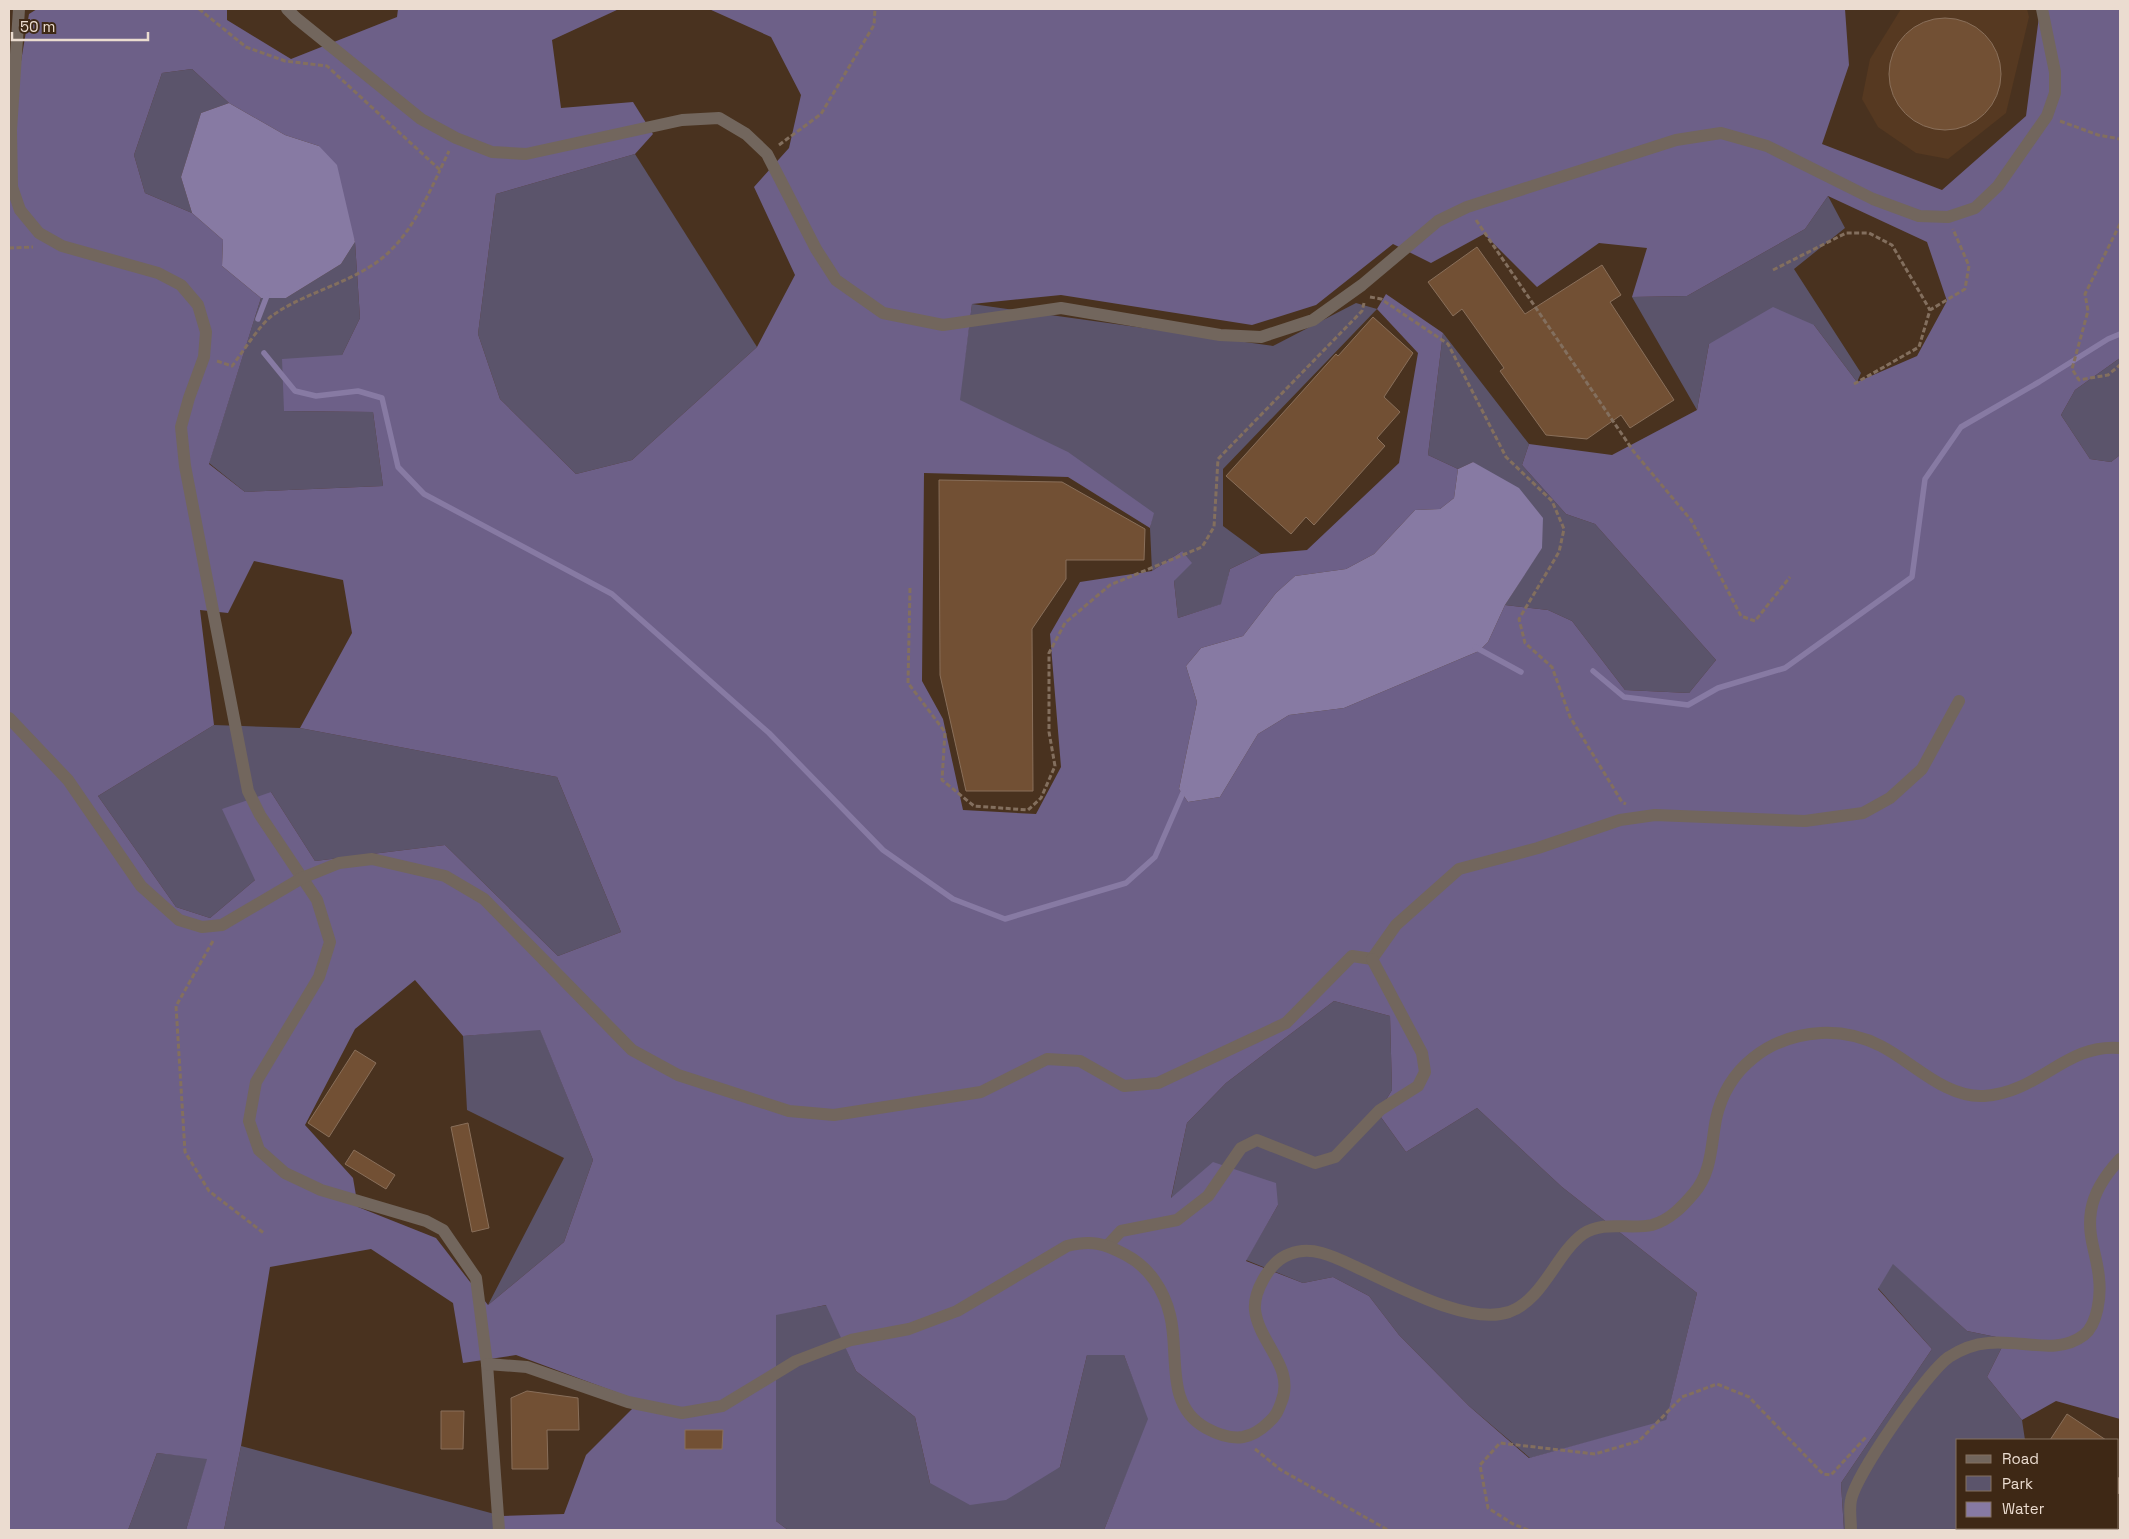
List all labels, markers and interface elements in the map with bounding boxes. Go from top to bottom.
scale bar [12,10,149,42]
text: 50 m [20,17,55,36]
legend [1956,1439,2119,1529]
text: Road [2002,1449,2039,1468]
text: Park [2002,1474,2033,1493]
text: Water [2002,1499,2045,1518]

